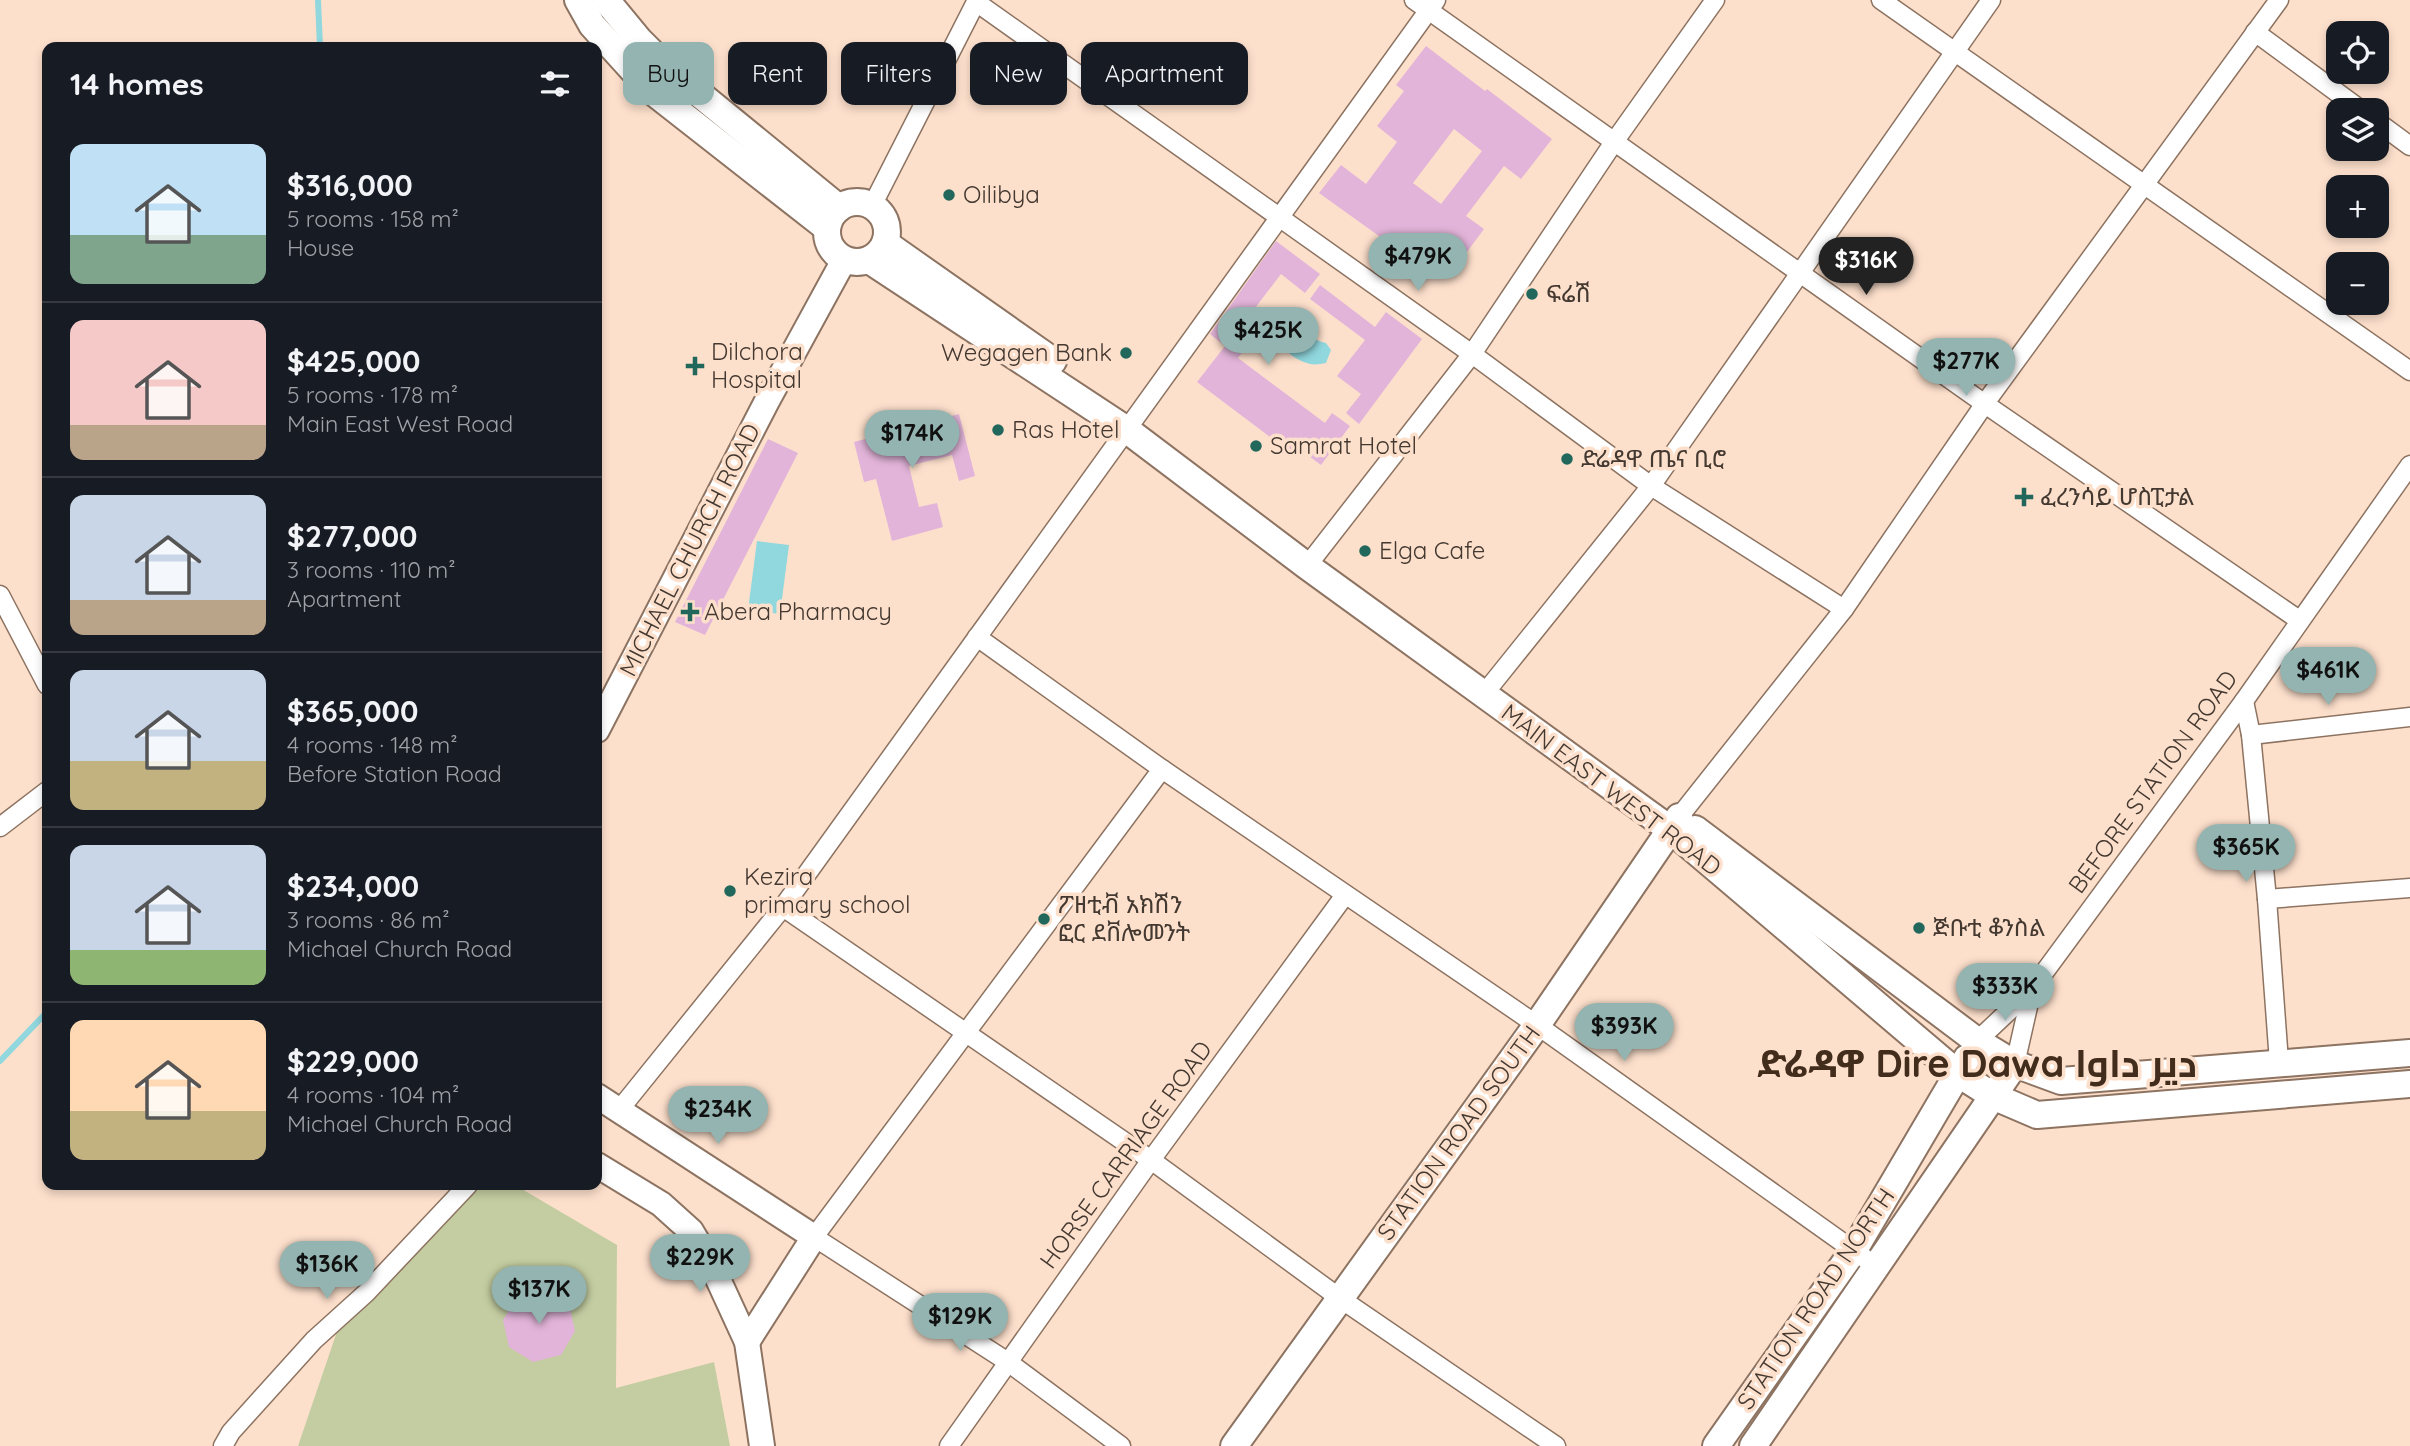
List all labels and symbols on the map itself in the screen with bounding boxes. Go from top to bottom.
place label: Oilibya [963,179,1040,209]
marker: Oilibya [941,187,957,203]
pin: $479K [1369,233,1467,293]
pin: $316K [1817,238,1915,297]
place label: ፍሬሽ [1546,278,1591,308]
marker: ፍሬሽ [1524,286,1540,302]
pin: $425K [1219,308,1317,367]
place label: Dilchora Hospital [711,336,803,394]
place label: Wegagen Bank [941,337,1112,367]
pin: $277K [1917,338,2015,398]
marker: Wegagen Bank [1118,345,1134,361]
marker: Dilchora Hospital [685,356,705,376]
pin: $174K [863,410,961,470]
place label: Ras Hotel [1012,414,1119,444]
street label: MICHAEL CHURCH ROAD [612,418,766,681]
marker: Ras Hotel [990,422,1006,438]
place label: Samrat Hotel [1270,430,1417,460]
marker: Samrat Hotel [1248,438,1264,454]
place label: ድሬዳዋ ጤና ቢሮ [1581,443,1726,473]
marker: ድሬዳዋ ጤና ቢሮ [1559,451,1575,467]
place label: ፈረንሳይ ሆስፒታል [2040,481,2194,511]
marker: ፈረንሳይ ሆስፒታል [2014,487,2034,507]
place label: Elga Cafe [1379,535,1485,565]
marker: Elga Cafe [1357,543,1373,559]
place label: Abera Pharmacy [704,596,892,626]
marker: Abera Pharmacy [682,604,698,620]
pin: $461K [2279,648,2377,707]
street label: BEFORE STATION ROAD [2061,664,2243,899]
street label: MAIN EAST WEST ROAD [1496,697,1727,882]
pin: $365K [2197,824,2295,884]
place label: Kezira primary school [744,861,911,919]
marker: Kezira primary school [722,883,738,899]
place label: ፖዘቲቭ አክሽን ፎር ደቨሎመንት [1058,889,1191,947]
marker: ፖዘቲቭ አክሽን ፎር ደቨሎመንት [1036,911,1052,927]
place label: ጅቡቲ ቆንስል [1933,912,2045,942]
marker: ጅቡቲ ቆንስል [1911,920,1927,936]
pin: $333K [1956,964,2054,1023]
pin: $393K [1575,1004,1673,1063]
street label: STATION ROAD SOUTH [1370,1019,1546,1246]
street label: HORSE CARRIAGE ROAD [1033,1035,1218,1274]
district label: ድሬዳዋ Dire Dawa دير داوا [1757,1039,2197,1087]
pin: $234K [669,1086,767,1146]
street label: STATION ROAD NORTH [1730,1182,1901,1415]
pin: $229K [651,1234,749,1294]
pin: $136K [278,1242,376,1301]
pin: $137K [490,1266,588,1326]
pin: $129K [911,1294,1009,1353]

